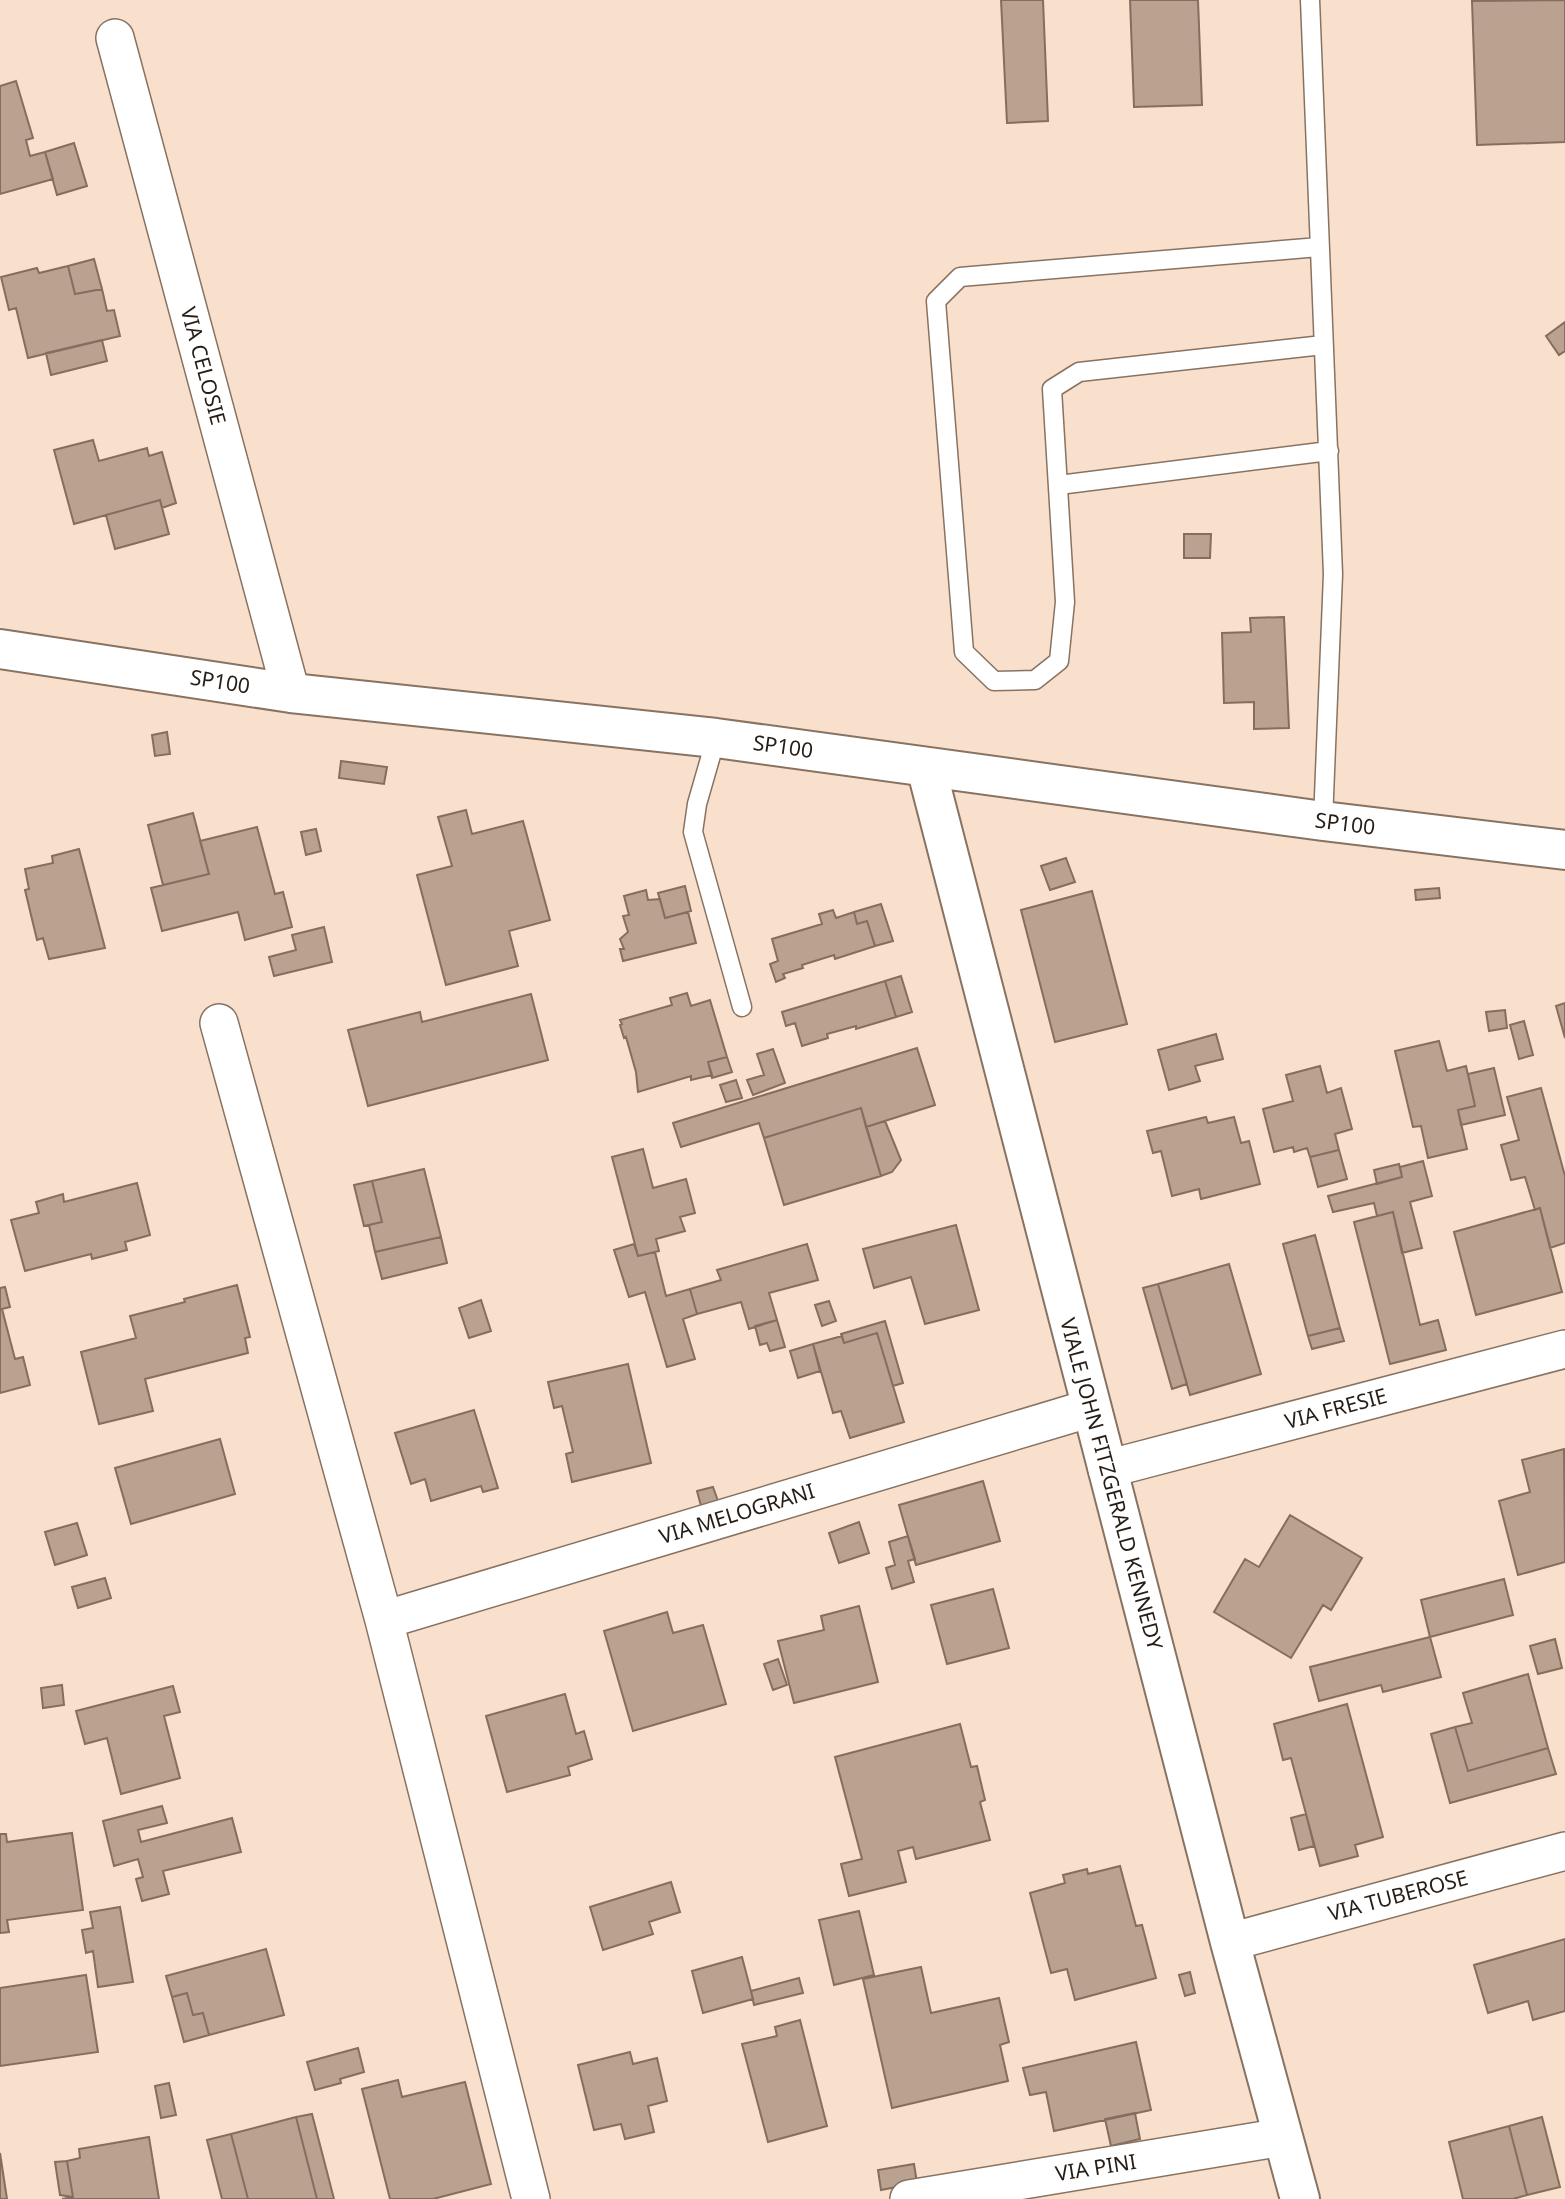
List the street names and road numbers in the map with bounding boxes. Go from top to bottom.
street label: VIA CELOSIE [175,304,233,428]
street label: SP100 [188,662,252,700]
street label: SP100 [751,728,815,764]
street label: SP100 [1313,805,1377,841]
street label: VIALE JOHN FITZGERALD KENNEDY [1054,1315,1170,1653]
street label: VIA FRESIE [1282,1381,1390,1435]
street label: VIA MELOGRANI [656,1476,818,1550]
street label: VIA TUBEROSE [1325,1863,1471,1927]
street label: VIA PINI [1053,2147,1138,2187]

